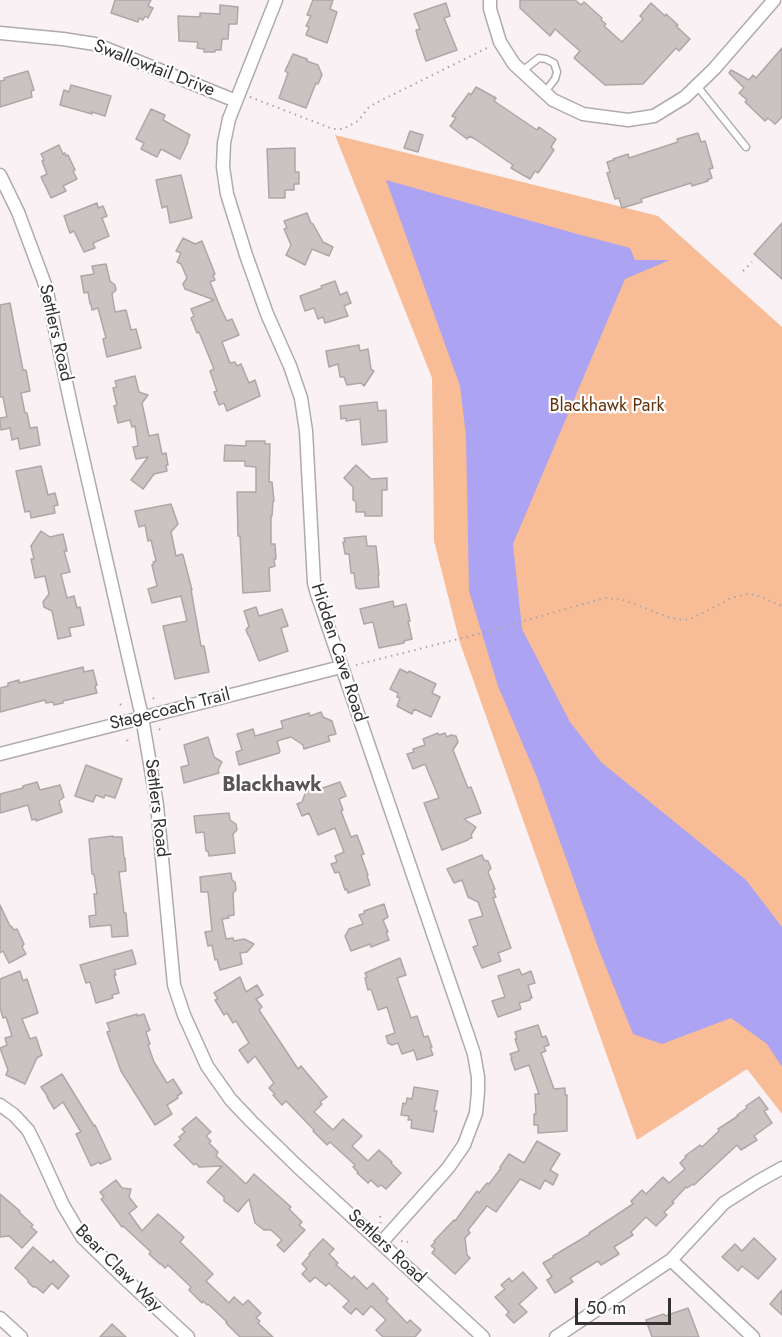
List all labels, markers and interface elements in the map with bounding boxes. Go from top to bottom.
street label: Swallowtail Drive [90,36,218,102]
street label: Settlers Road [33,282,77,384]
park label: Blackhawk Park [549,396,665,418]
street label: Hidden Cave Road [305,581,371,725]
street label: Stagecoach Trail [107,685,233,735]
street label: Settlers Road [139,758,173,858]
district label: Blackhawk [222,774,322,798]
street label: Settlers Road [342,1205,430,1289]
street label: Bear Claw Way [70,1221,166,1317]
scale bar [578,1286,674,1324]
text: 50 m [586,1295,626,1321]

